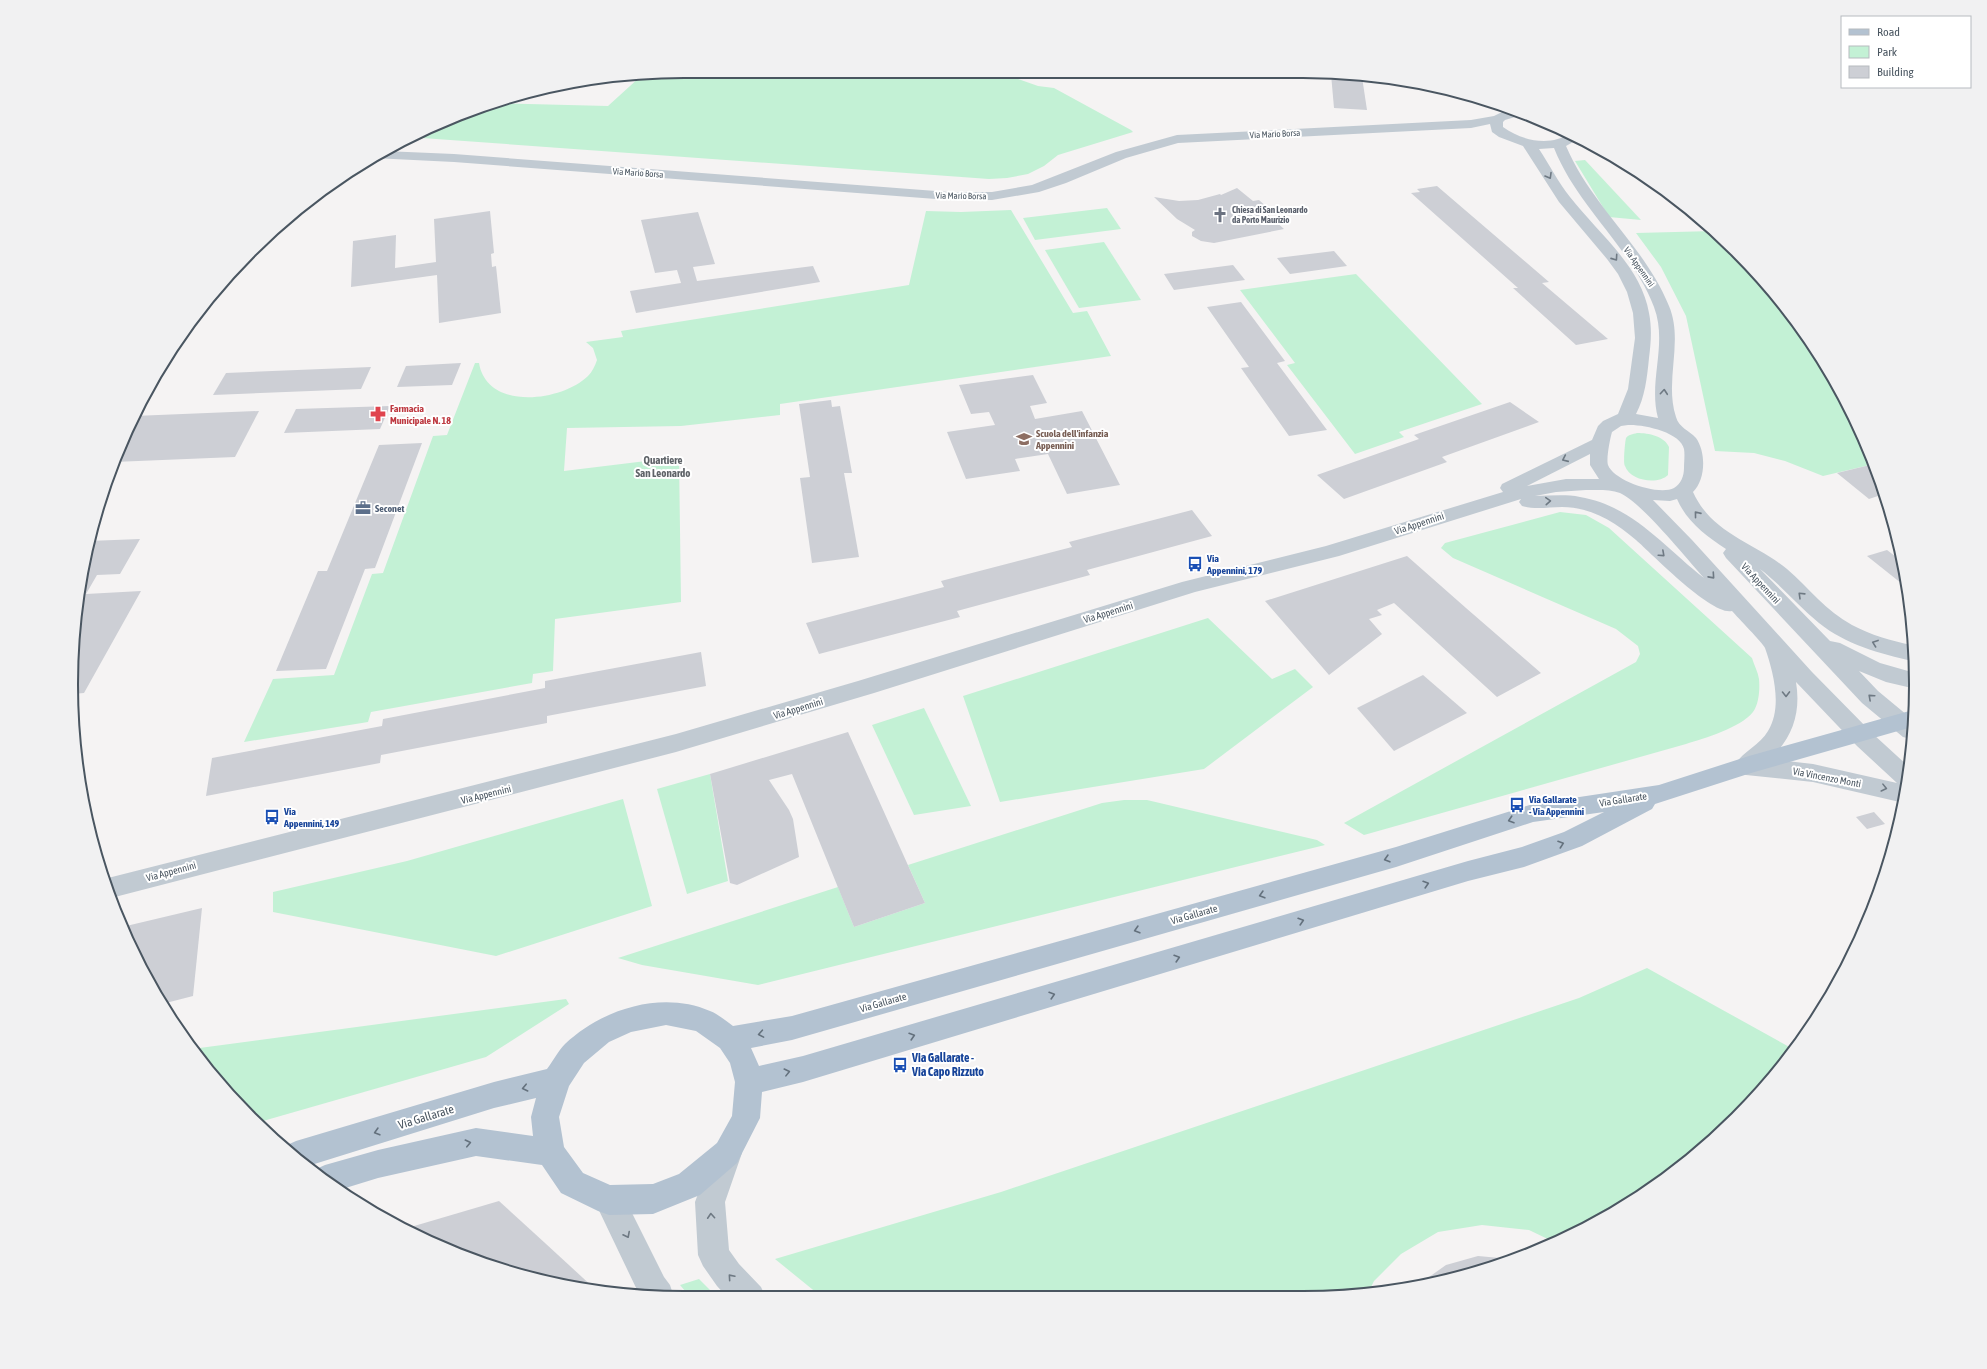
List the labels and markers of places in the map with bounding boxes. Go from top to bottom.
place label: Chiesa di San Leonardo da Porto Maurizio [1232,205,1308,225]
church icon: Chiesa di San Leonardo da Porto Maurizio [1211,206,1229,224]
place label: Farmacia Municipale N. 18 [390,403,451,426]
pharmacy icon: Farmacia Municipale N. 18 [369,405,387,423]
place label: Scuola dell'infanzia Appennini [1035,428,1109,451]
school or university icon: Scuola dell'infanzia Appennini [1015,430,1033,448]
office icon: Seconet [354,499,372,517]
place label: Seconet [375,503,404,514]
place label: Via Appennini, 179 [1206,553,1263,576]
bus stop icon: Via Appennini, 179 [1186,555,1204,573]
place label: Via Gallarate - Via Appennini [1528,794,1584,817]
bus stop icon: Via Gallarate - Via Appennini [1508,796,1526,814]
place label: Via Appennini, 149 [283,806,340,829]
bus stop icon: Via Appennini, 149 [263,808,281,826]
place label: Via Gallarate - Via Capo Rizzuto [911,1051,984,1079]
bus stop icon: Via Gallarate - Via Capo Rizzuto [891,1056,909,1074]

